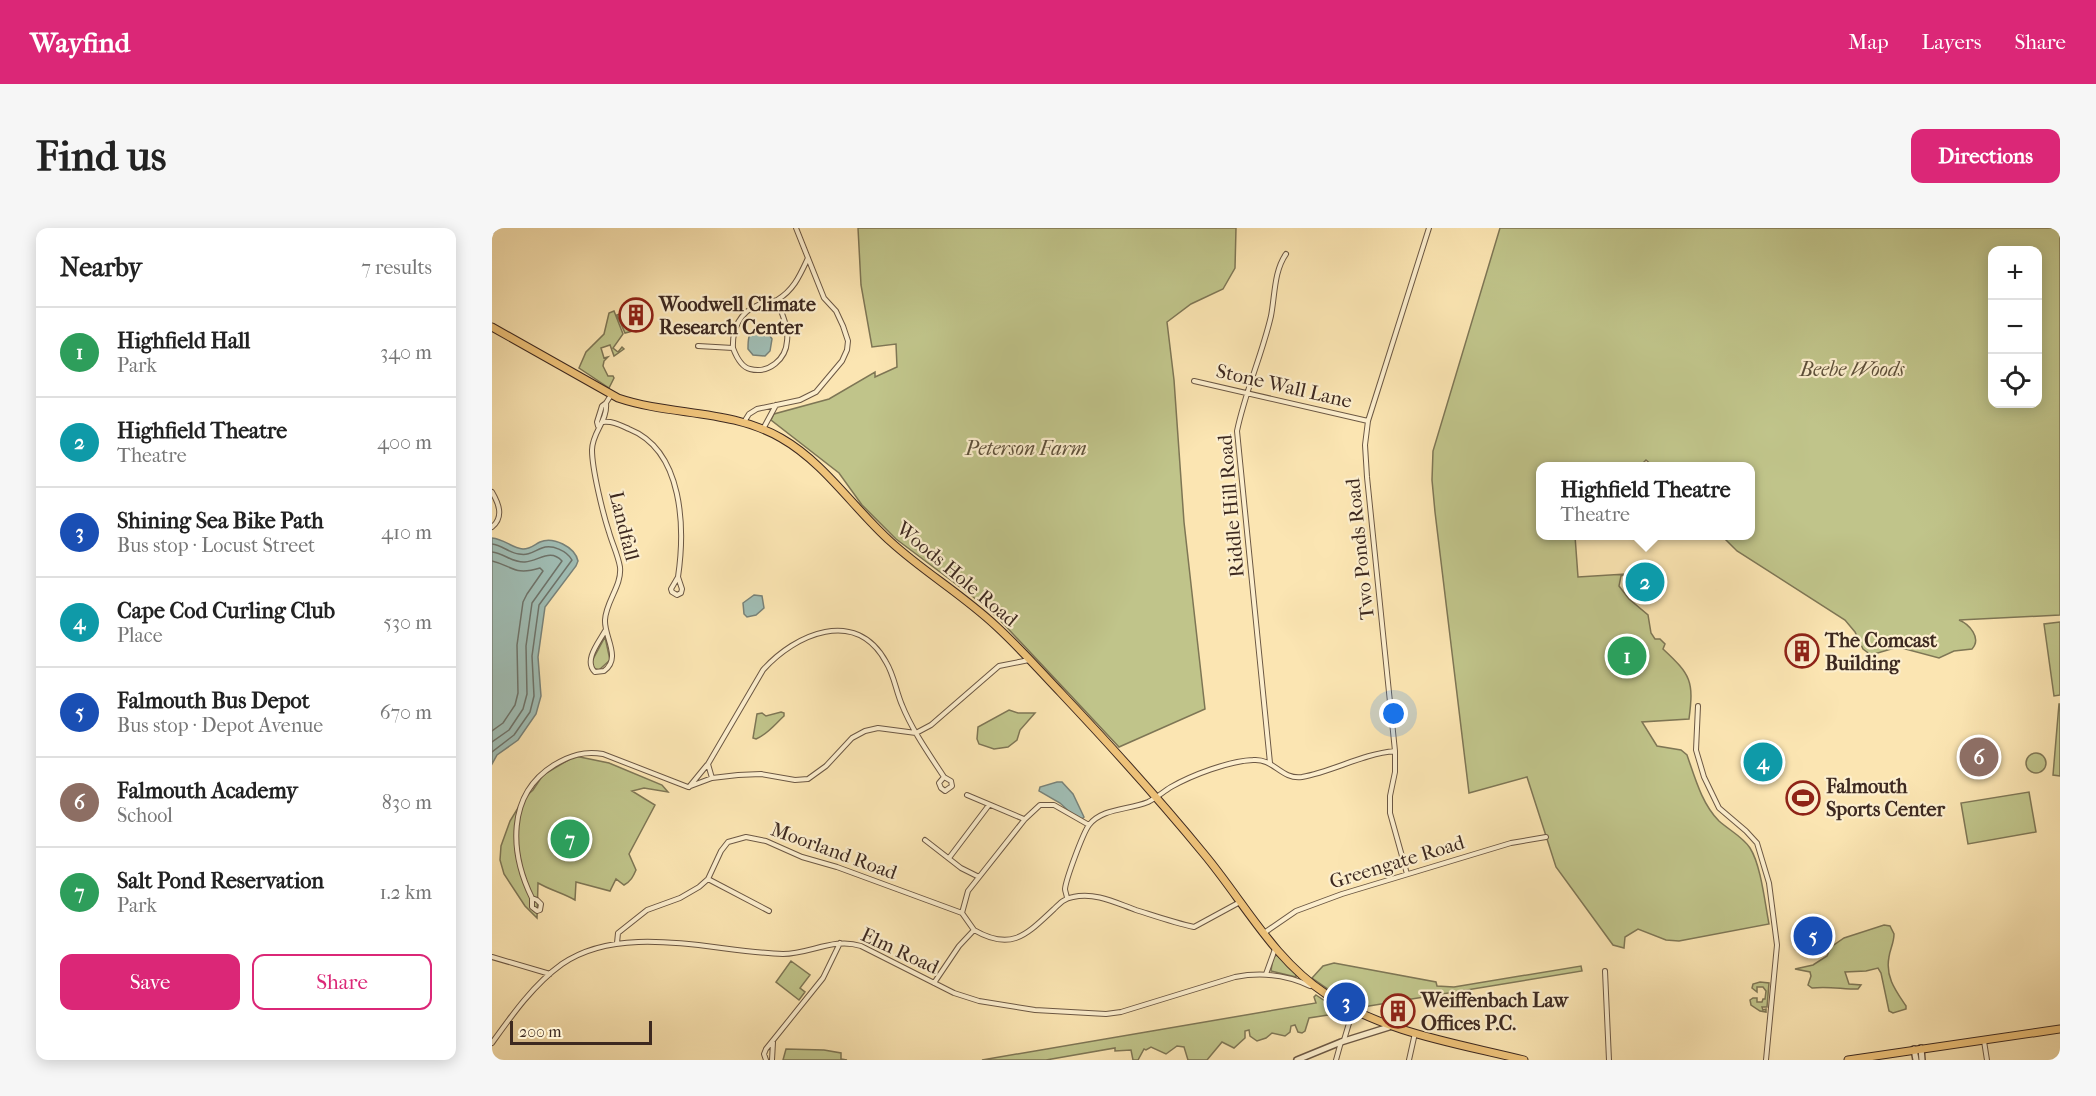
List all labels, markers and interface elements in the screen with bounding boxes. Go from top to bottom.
text: Wayfind [30,26,130,59]
text: Map [1848,30,1889,54]
text: Layers [1922,30,1981,54]
text: Share [2014,30,2066,54]
button: Directions [1911,129,2060,183]
text: Find us [36,132,166,181]
map controls [1988,246,2042,408]
button: + [1988,246,2042,300]
text: Nearby [60,252,142,283]
text: 7 results [361,256,432,279]
place label: Woodwell Climate Research Center [658,293,816,339]
building icon: Woodwell Climate Research Center [618,297,654,333]
button: − [1988,300,2042,354]
text: Highfield Hall [117,328,250,354]
text: 1 [76,341,83,364]
text: 340 m [380,341,432,364]
text: Park [117,354,157,377]
button: locate [1988,354,2042,408]
park label: Beebe Woods [1799,358,1905,381]
street label: Stone Wall Lane [1214,359,1354,413]
text: Highfield Theatre [117,418,287,444]
text: 2 [74,431,85,454]
text: 400 m [377,431,432,454]
street label: Riddle Hill Road [1213,433,1249,578]
park label: Peterson Farm [964,437,1087,460]
text: Theatre [117,444,187,467]
popup [1536,462,1755,540]
street label: Two Ponds Road [1341,476,1379,621]
text: Highfield Theatre [1560,477,1731,503]
street label: Landfall [604,489,644,564]
text: Theatre [1560,503,1630,526]
text: Shining Sea Bike Path [117,508,324,534]
street label: Woods Hole Road [891,516,1023,632]
text: 3 [75,521,84,544]
text: 410 m [381,521,432,544]
text: Bus stop · Locust Street [117,534,315,557]
pin: 2 [1626,560,1664,604]
text: Cape Cod Curling Club [117,598,335,624]
text: 4 [74,611,85,634]
text: 530 m [383,611,432,634]
text: Place [117,624,163,647]
place label: The Comcast Building [1824,629,1938,675]
building icon: The Comcast Building [1784,633,1820,669]
pin: 1 [1608,634,1646,678]
text: Falmouth Bus Depot [117,688,310,714]
your location [1379,699,1408,728]
text: 5 [75,701,84,724]
text: 670 m [380,701,432,724]
text: Bus stop · Depot Avenue [117,714,323,737]
pin: 6 [1960,734,1998,780]
pin: 4 [1744,740,1782,784]
place label: Falmouth Sports Center [1825,775,1945,821]
text: Falmouth Academy [117,778,298,804]
sports icon: Falmouth Sports Center [1785,780,1821,816]
text: 6 [74,791,85,814]
text: 830 m [382,791,432,814]
text: School [117,804,173,827]
pin: 7 [550,816,590,862]
street label: Moorland Road [768,818,901,885]
street label: Greengate Road [1327,830,1468,893]
text: Salt Pond Reservation [117,868,324,894]
text: 7 [75,881,84,904]
text: 1.2 km [380,881,432,904]
text: Park [117,894,157,917]
pin: 5 [1794,914,1832,958]
street label: Elm Road [857,923,944,979]
button: Save [60,954,240,1010]
button: Share [252,954,432,1010]
pin: 3 [1326,980,1366,1024]
place label: Weiffenbach Law Offices P.C. [1420,989,1569,1035]
building icon: Weiffenbach Law Offices P.C. [1380,993,1416,1029]
scale bar [510,1018,652,1046]
text: 200 m [519,1022,562,1041]

